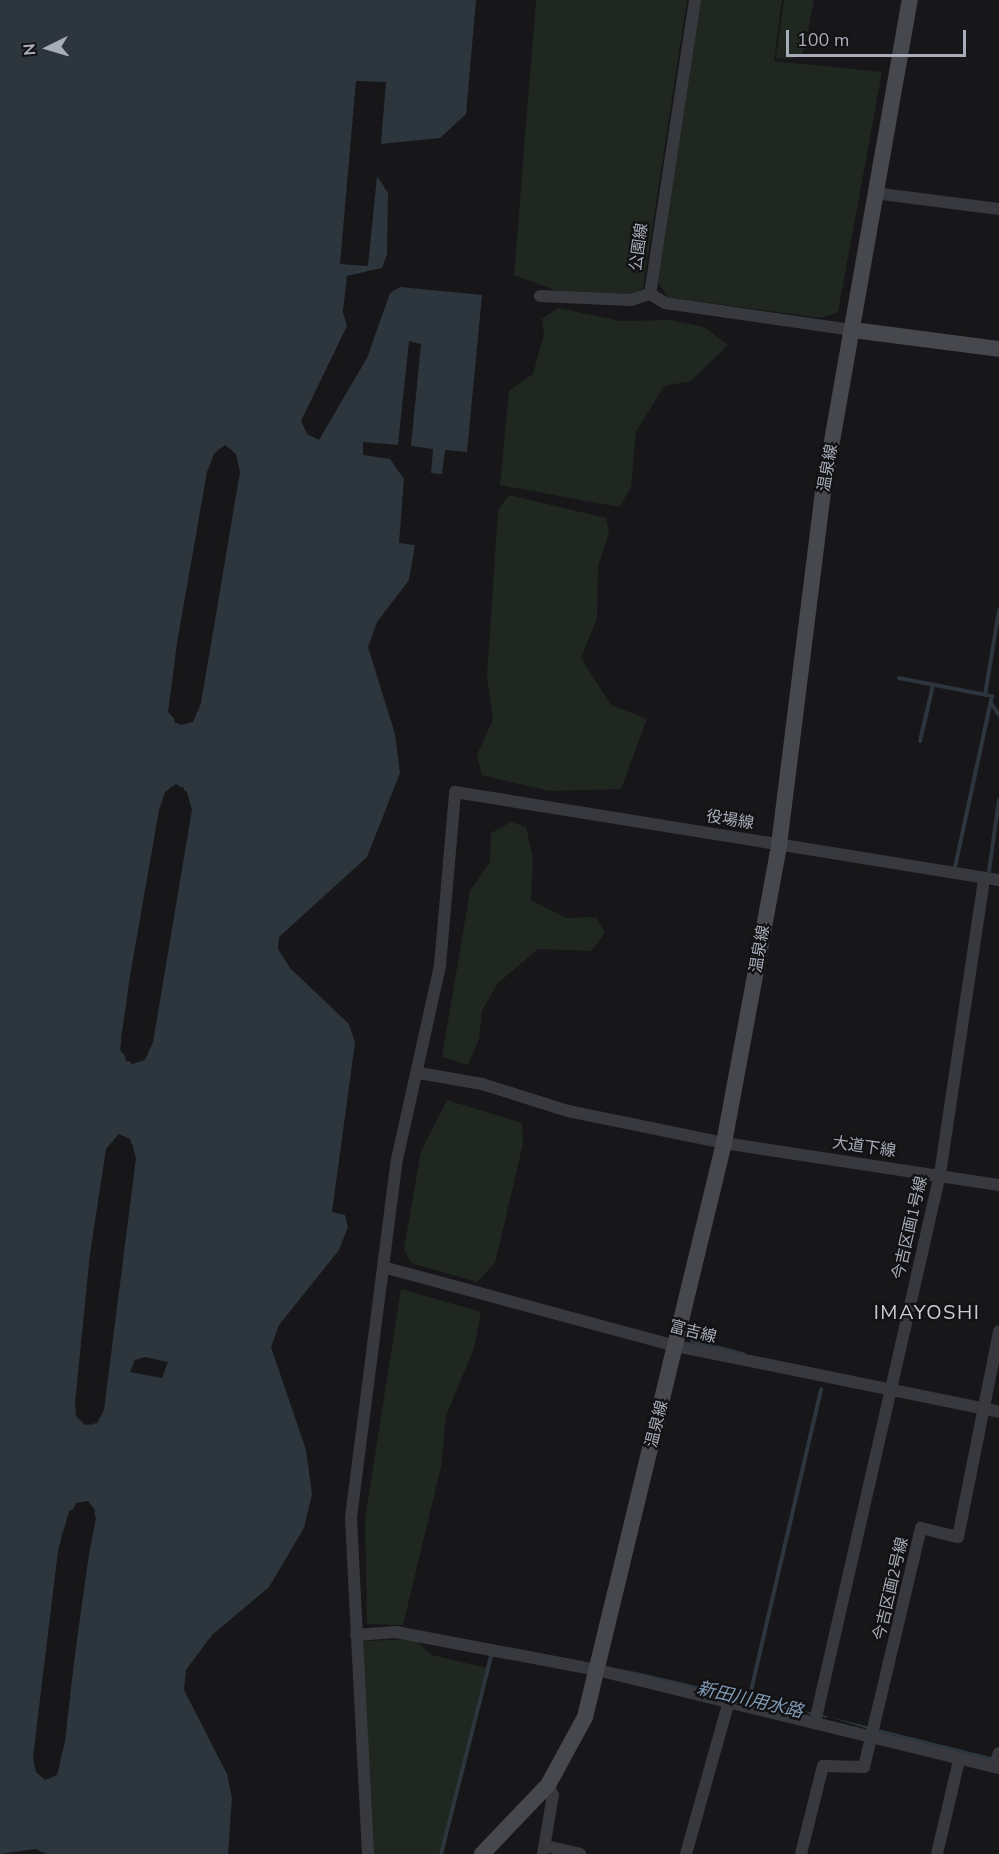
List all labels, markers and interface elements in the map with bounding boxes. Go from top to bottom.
north arrow [18,18,78,78]
scale bar [789,18,969,56]
text: 100 m [797,28,849,52]
text: N [19,43,42,56]
street label: 公園線 [626,222,652,272]
street label: 温泉線 [814,443,842,493]
street label: 役場線 [705,807,755,833]
street label: 温泉線 [746,924,774,974]
street label: 大道下線 [831,1133,897,1161]
street label: 今吉区画1号線 [889,1174,931,1282]
district label: IMAYOSHI [874,1300,980,1324]
street label: 富吉線 [667,1317,719,1347]
street label: 温泉線 [642,1398,672,1450]
street label: 今吉区画2号線 [870,1535,912,1643]
water label: 新田川用水路 [695,1677,805,1723]

